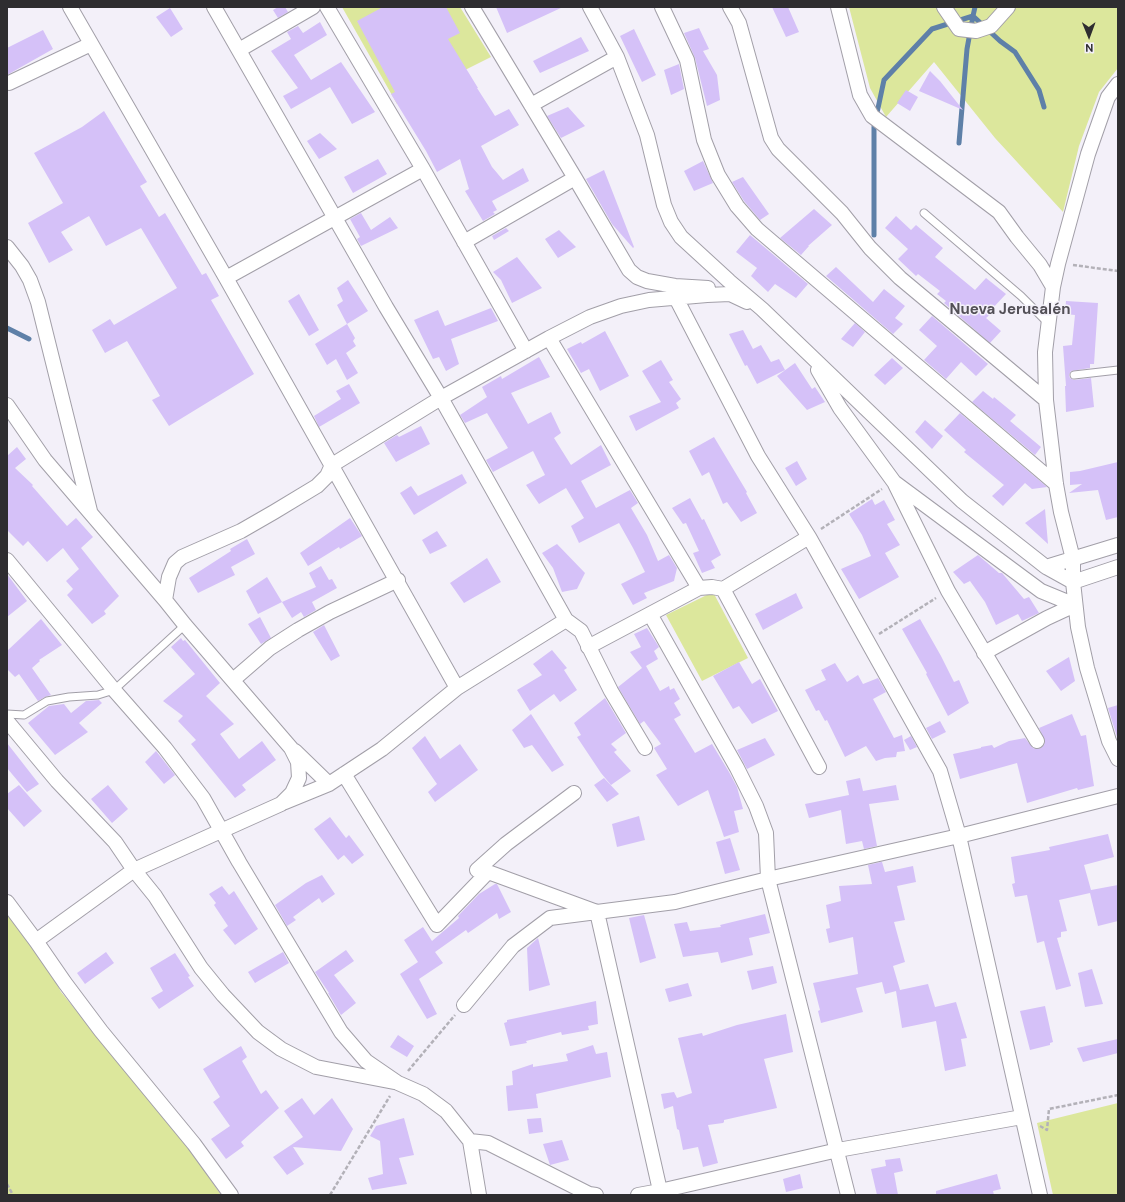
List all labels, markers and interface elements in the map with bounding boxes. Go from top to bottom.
north arrow [1069,16,1109,56]
text: N [1085,41,1093,55]
district label: Nueva Jerusalén [950,301,1070,319]

